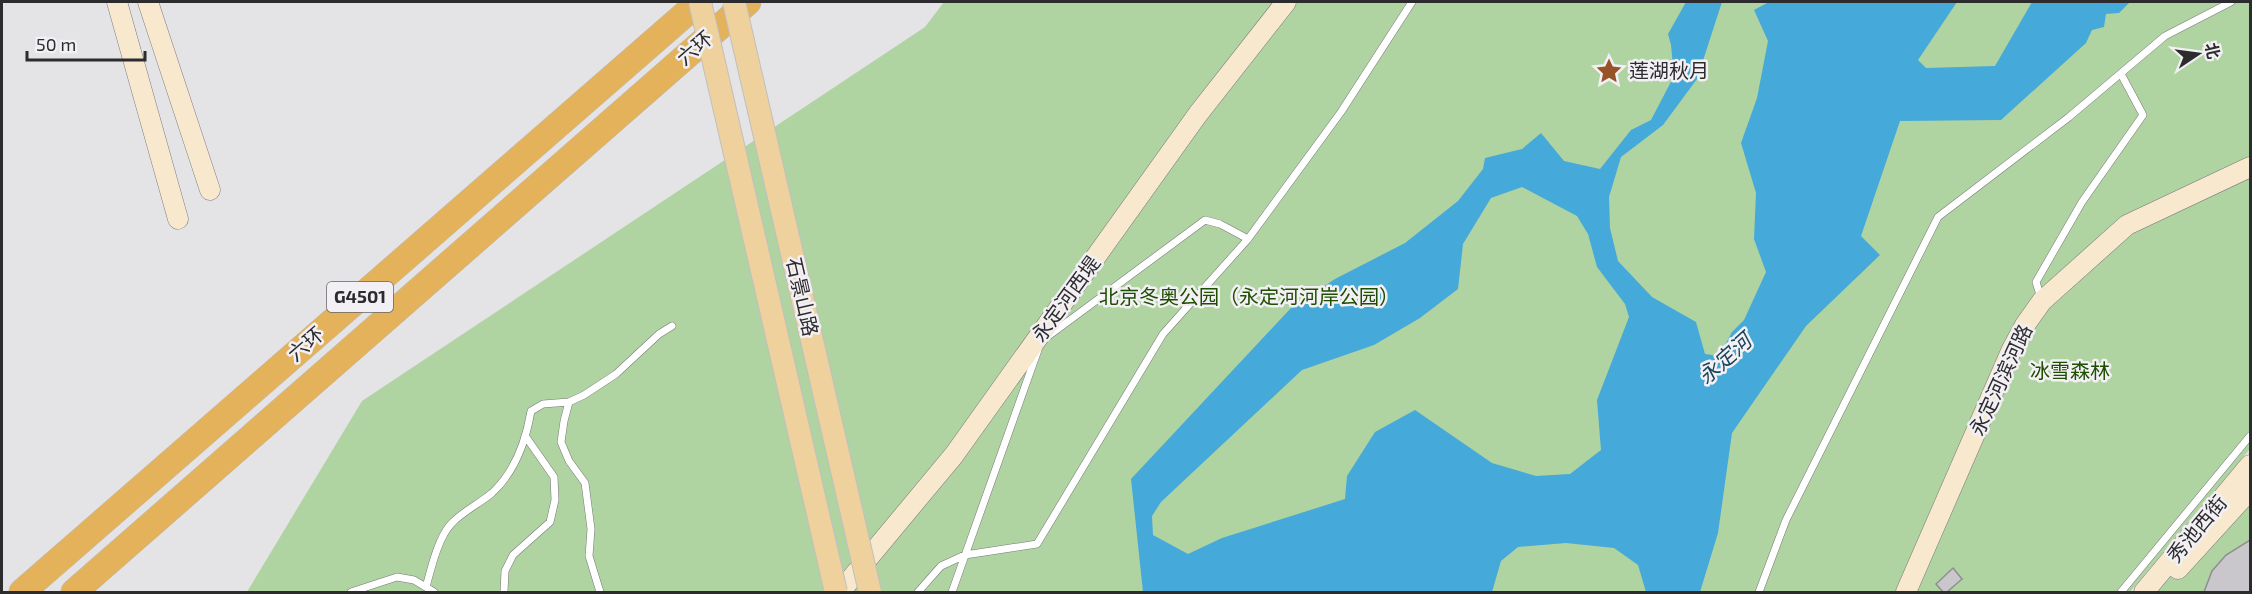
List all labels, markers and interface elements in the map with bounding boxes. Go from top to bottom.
scale bar [27,24,146,62]
north arrow [2168,24,2228,84]
street label: 六环 [671,25,717,69]
text: 50 m [36,33,76,55]
text: 北 [2202,41,2224,60]
place icon: 莲湖秋月 [1594,56,1624,86]
place label: 莲湖秋月 [1629,58,1709,82]
street label: 永定河西堤 [1026,251,1104,346]
street label: 石景山路 [782,255,824,338]
road number: G4501 [327,282,393,312]
park label: 北京冬奥公园（永定河河岸公园） [1099,284,1399,308]
street label: 永定河滨河路 [1964,320,2036,439]
street label: 六环 [282,321,328,365]
water label: 永定河 [1692,325,1759,388]
park label: 冰雪森林 [2030,358,2110,382]
street label: 秀池西街 [2161,490,2231,567]

